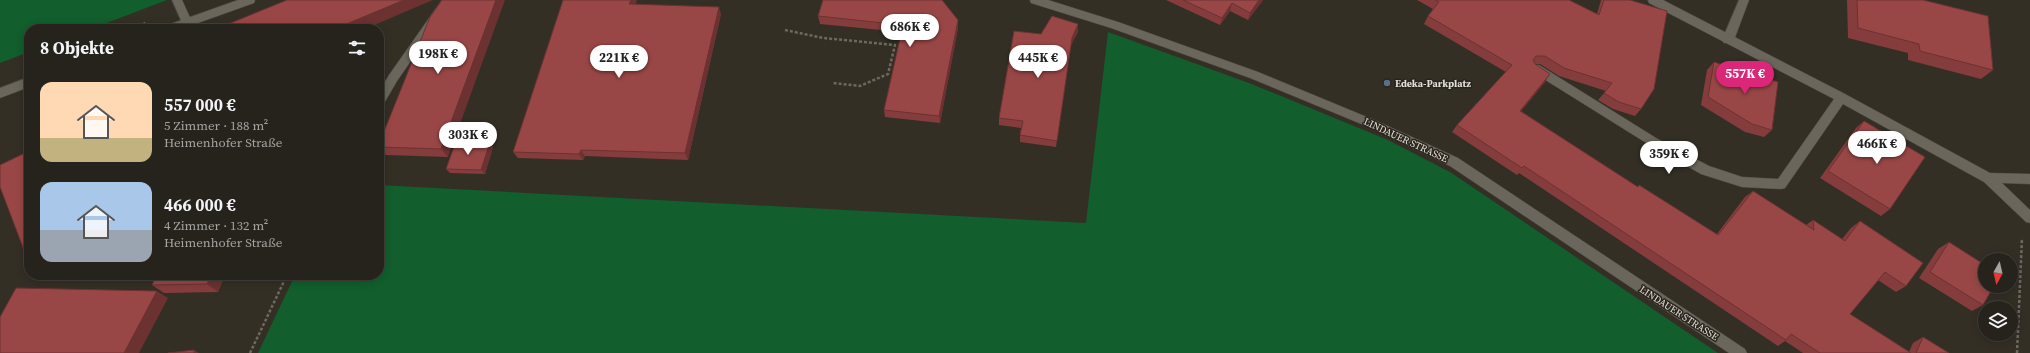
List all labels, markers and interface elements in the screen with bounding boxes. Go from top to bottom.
pin: 686K € [877,14,943,48]
text: 686K € [890,18,930,35]
text: 8 Objekte [40,36,114,60]
icon: filters [346,37,368,59]
pin: 198K € [405,41,471,75]
text: 198K € [418,45,458,62]
pin: 221K € [586,45,652,79]
pin: 445K € [1005,45,1071,79]
text: 221K € [599,49,639,66]
text: 445K € [1018,49,1058,66]
pin: 557K € [1712,61,1778,95]
text: 557K € [1725,65,1765,82]
place label: Edeka-Parkplatz [1395,77,1471,90]
marker: Edeka-Parkplatz [1382,78,1392,88]
text: 557 000 € [164,93,236,117]
icon: home [72,98,120,146]
street label: LINDAUER STRASSE [1362,115,1450,165]
text: 5 Zimmer · 188 m² [164,117,268,134]
pin: 303K € [435,122,501,156]
text: 303K € [448,126,488,143]
pin: 466K € [1844,131,1910,165]
text: Heimenhofer Straße [164,134,282,151]
text: 466K € [1857,135,1897,152]
pin: 359K € [1636,141,1702,175]
text: 359K € [1649,145,1689,162]
text: 466 000 € [164,193,236,217]
icon: home [72,198,120,246]
text: 4 Zimmer · 132 m² [164,217,268,234]
text: Heimenhofer Straße [164,234,282,251]
north arrow [1978,253,2018,293]
map controls [1978,253,2018,341]
street label: LINDAUER STRASSE [1637,283,1721,343]
button: layers [1978,301,2018,341]

